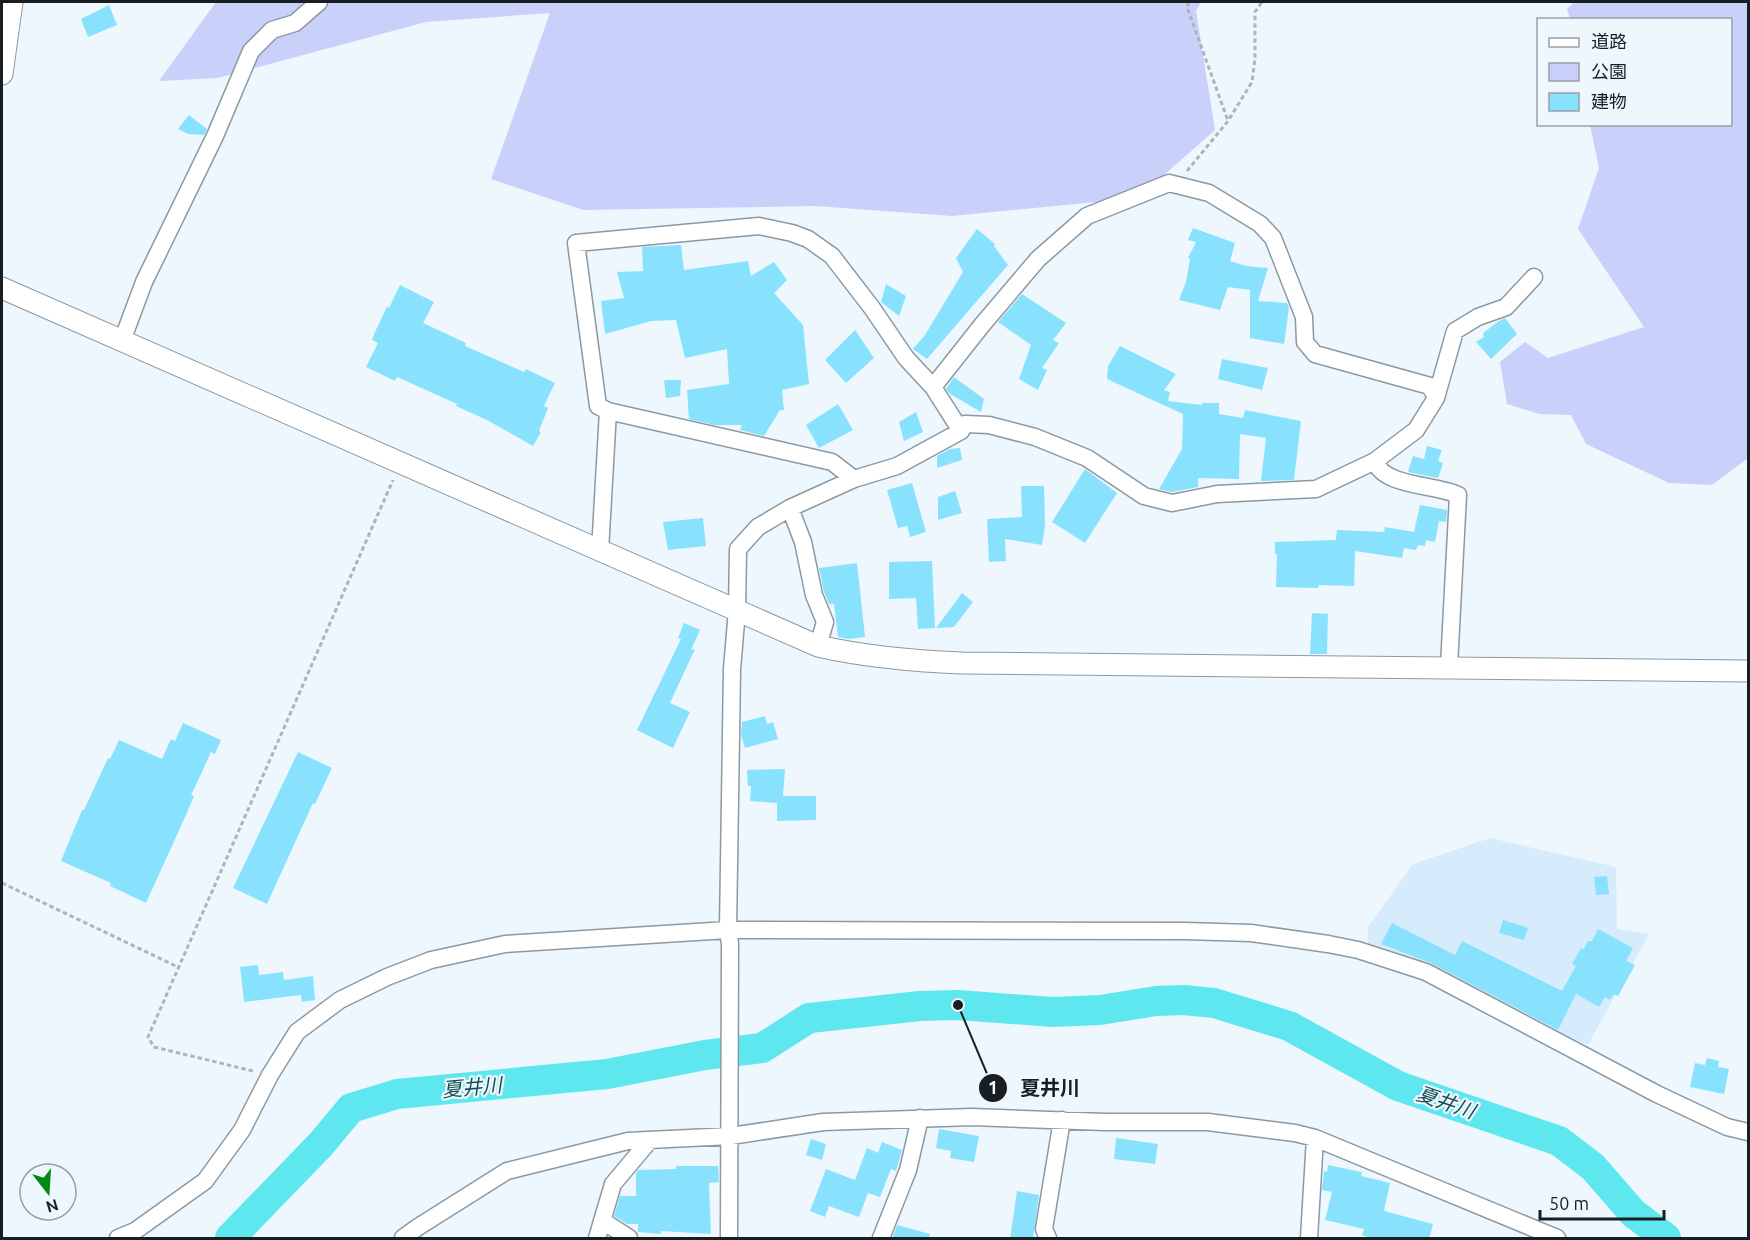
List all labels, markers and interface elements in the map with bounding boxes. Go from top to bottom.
legend [1537,18,1732,126]
text: 道路 [1591,31,1627,51]
text: 公園 [1591,61,1627,81]
text: 建物 [1591,91,1627,111]
callout: 夏井川 [978,1069,1092,1107]
water label: 夏井川 [441,1073,505,1101]
text: 夏井川 [1020,1076,1080,1099]
text: 1 [988,1077,998,1097]
water label: 夏井川 [1414,1081,1480,1123]
north arrow [18,1162,78,1222]
scale bar [1540,1183,1664,1221]
text: 50 m [1549,1193,1589,1213]
text: N [44,1196,61,1217]

